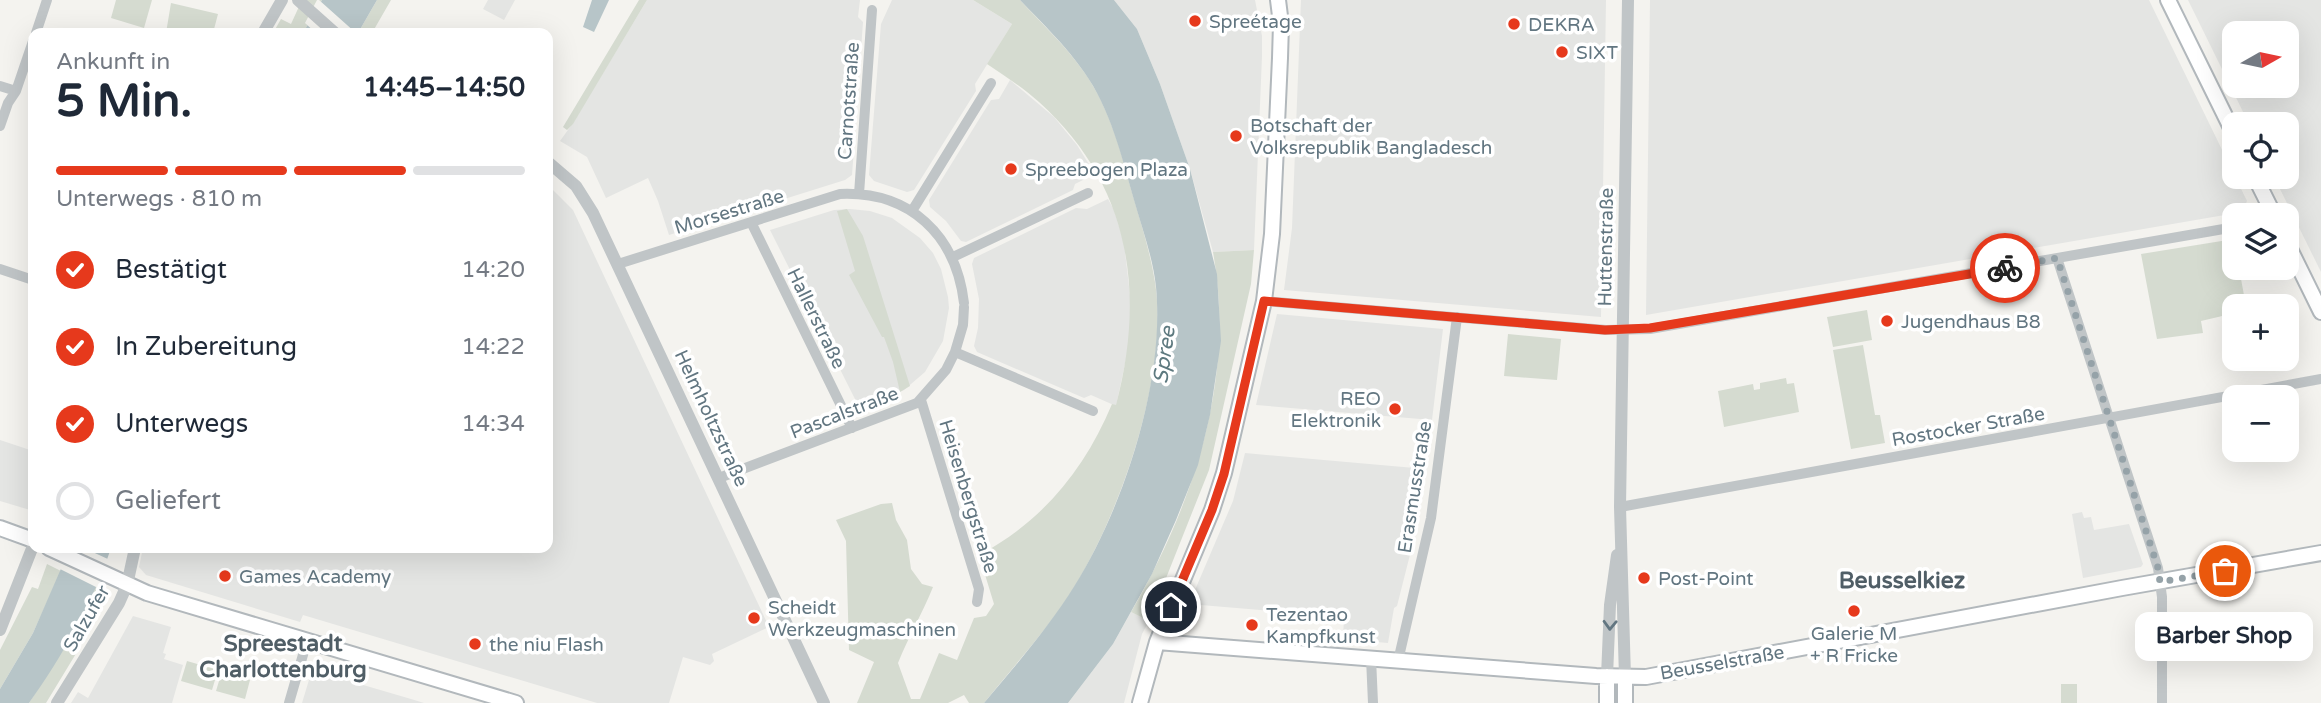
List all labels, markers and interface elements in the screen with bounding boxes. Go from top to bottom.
place label: Spreétage [1209,11,1302,33]
marker: Spreétage [1187,13,1203,29]
place label: DEKRA [1528,14,1595,36]
marker: DEKRA [1506,16,1522,32]
north arrow [2222,21,2300,98]
map controls [2222,21,2299,462]
street label: Carnotstraße [834,41,864,161]
place label: SIXT [1576,42,1618,64]
marker: SIXT [1554,44,1570,60]
text: Ankunft in [56,48,170,76]
text: 14:45–14:50 [363,72,525,103]
text: 5 Min. [56,74,192,129]
button: locate [2222,112,2299,189]
place label: Botschaft der Volksrepublik Bangladesch [1250,115,1492,159]
marker: Botschaft der Volksrepublik Bangladesch [1228,128,1244,144]
place label: Spreebogen Plaza [1025,159,1188,181]
marker: Spreebogen Plaza [1003,161,1019,177]
text: Unterwegs · 810 m [56,185,262,213]
street label: Morsestraße [672,185,787,239]
street label: Huttenstraße [1594,187,1618,307]
button: layers [2222,203,2299,280]
courier [1970,233,2040,303]
icon: bike [1986,249,2024,287]
icon: check [56,251,94,289]
text: Bestätigt [115,254,227,285]
text: 14:20 [461,256,525,284]
street label: Hallerstraße [782,265,850,372]
button: + [2222,294,2299,371]
place label: Jugendhaus B8 [1901,311,2041,333]
marker: Jugendhaus B8 [1879,313,1895,329]
water label: Spree [1148,324,1181,385]
icon: check [56,328,94,366]
text: In Zubereitung [115,331,297,362]
text: 14:22 [461,333,525,361]
street label: Helmholtzstraße [670,347,752,490]
street label: Pascalstraße [787,382,902,444]
button: − [2222,385,2299,462]
place label: REO Elektronik [1291,388,1381,432]
marker: REO Elektronik [1387,401,1403,417]
street label: Rostocker Straße [1890,403,2046,451]
icon: check [56,405,94,443]
text: Unterwegs [115,408,248,439]
text: 14:34 [461,410,525,438]
street label: Heisenbergstraße [934,417,1002,576]
street label: Erasmusstraße [1394,419,1436,555]
text: Geliefert [115,485,221,516]
pin [2195,541,2255,601]
icon: bag [2206,552,2244,590]
place label: Games Academy [239,566,391,588]
district label: Beusselkiez [1839,567,1965,595]
marker: Games Academy [217,568,233,584]
place label: Post-Point [1658,568,1754,590]
marker: Post-Point [1636,570,1652,586]
pin [1141,577,1201,637]
street label: Salzufer [59,581,115,656]
icon: home [1152,588,1190,626]
place label: Scheidt Werkzeugmaschinen [768,597,956,641]
marker: Galerie M + R Fricke [1846,603,1862,619]
place label: Tezentao Kampfkunst [1266,604,1376,648]
marker: Scheidt Werkzeugmaschinen [746,610,762,626]
callout: Barber Shop [2136,613,2314,662]
marker: Tezentao Kampfkunst [1244,617,1260,633]
one-way arrow [1602,620,1617,631]
text: Barber Shop [2156,622,2292,650]
place label: Galerie M + R Fricke [1810,623,1898,667]
district label: Spreestadt Charlottenburg [199,630,367,684]
place label: the niu Flash [489,634,604,656]
marker: the niu Flash [467,636,483,652]
street label: Beusselstraße [1658,641,1786,685]

